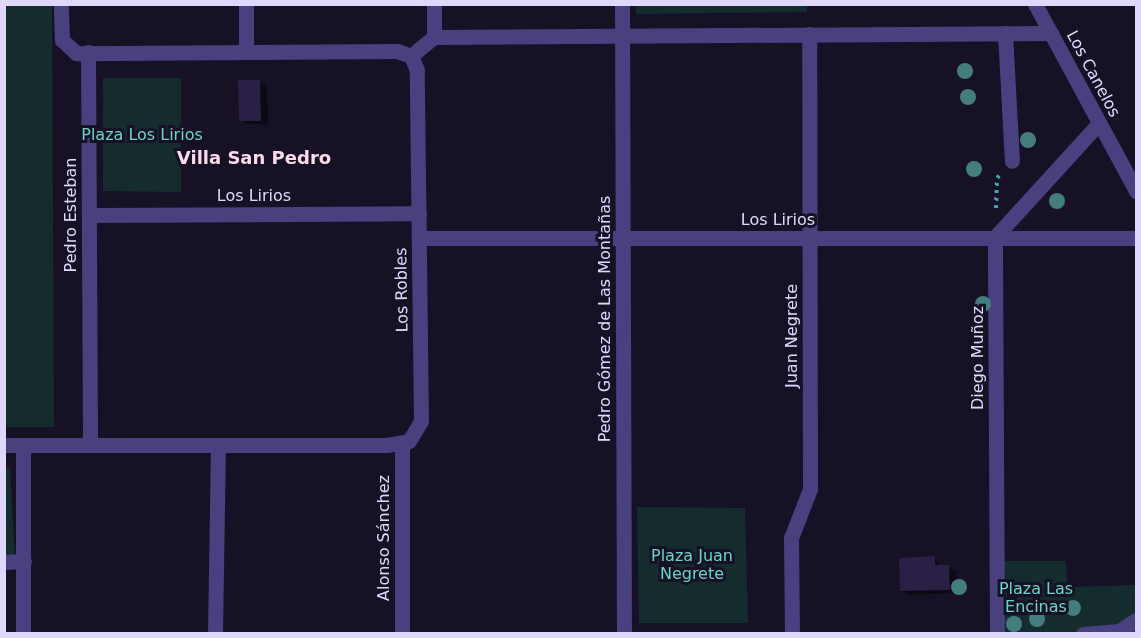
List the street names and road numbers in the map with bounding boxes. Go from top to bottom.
street label: Los Canelos [1062,27,1124,121]
street label: Pedro Esteban [61,158,81,272]
street label: Los Lirios [217,186,291,206]
street label: Pedro Gómez de Las Montañas [595,196,615,442]
street label: Los Lirios [741,210,815,230]
street label: Los Robles [392,247,412,333]
street label: Juan Negrete [782,284,802,388]
street label: Diego Muñoz [968,306,988,410]
street label: Alonso Sánchez [374,475,394,601]

